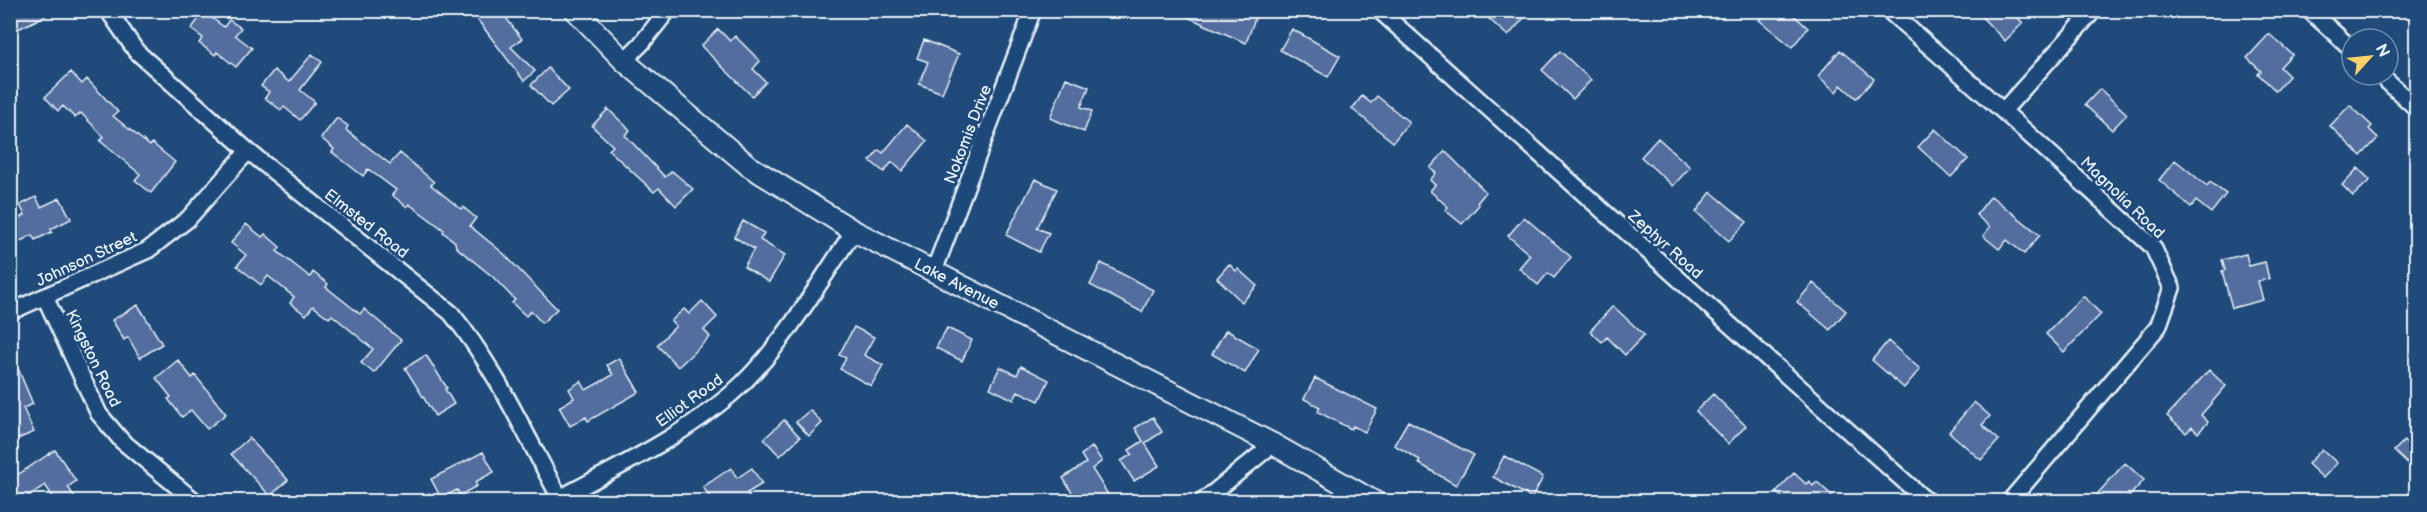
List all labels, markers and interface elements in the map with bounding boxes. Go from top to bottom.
north arrow [2340,27,2400,87]
text: N [2371,41,2393,61]
street label: Nokomis Drive [941,82,996,187]
street label: Magnolia Road [2076,153,2168,243]
street label: Elmsted Road [320,185,412,263]
street label: Zephyr Road [1623,206,1706,283]
street label: Johnson Street [33,228,140,291]
street label: Lake Avenue [911,255,1002,314]
street label: Kingston Road [61,307,124,410]
street label: Elliot Road [653,371,727,432]

